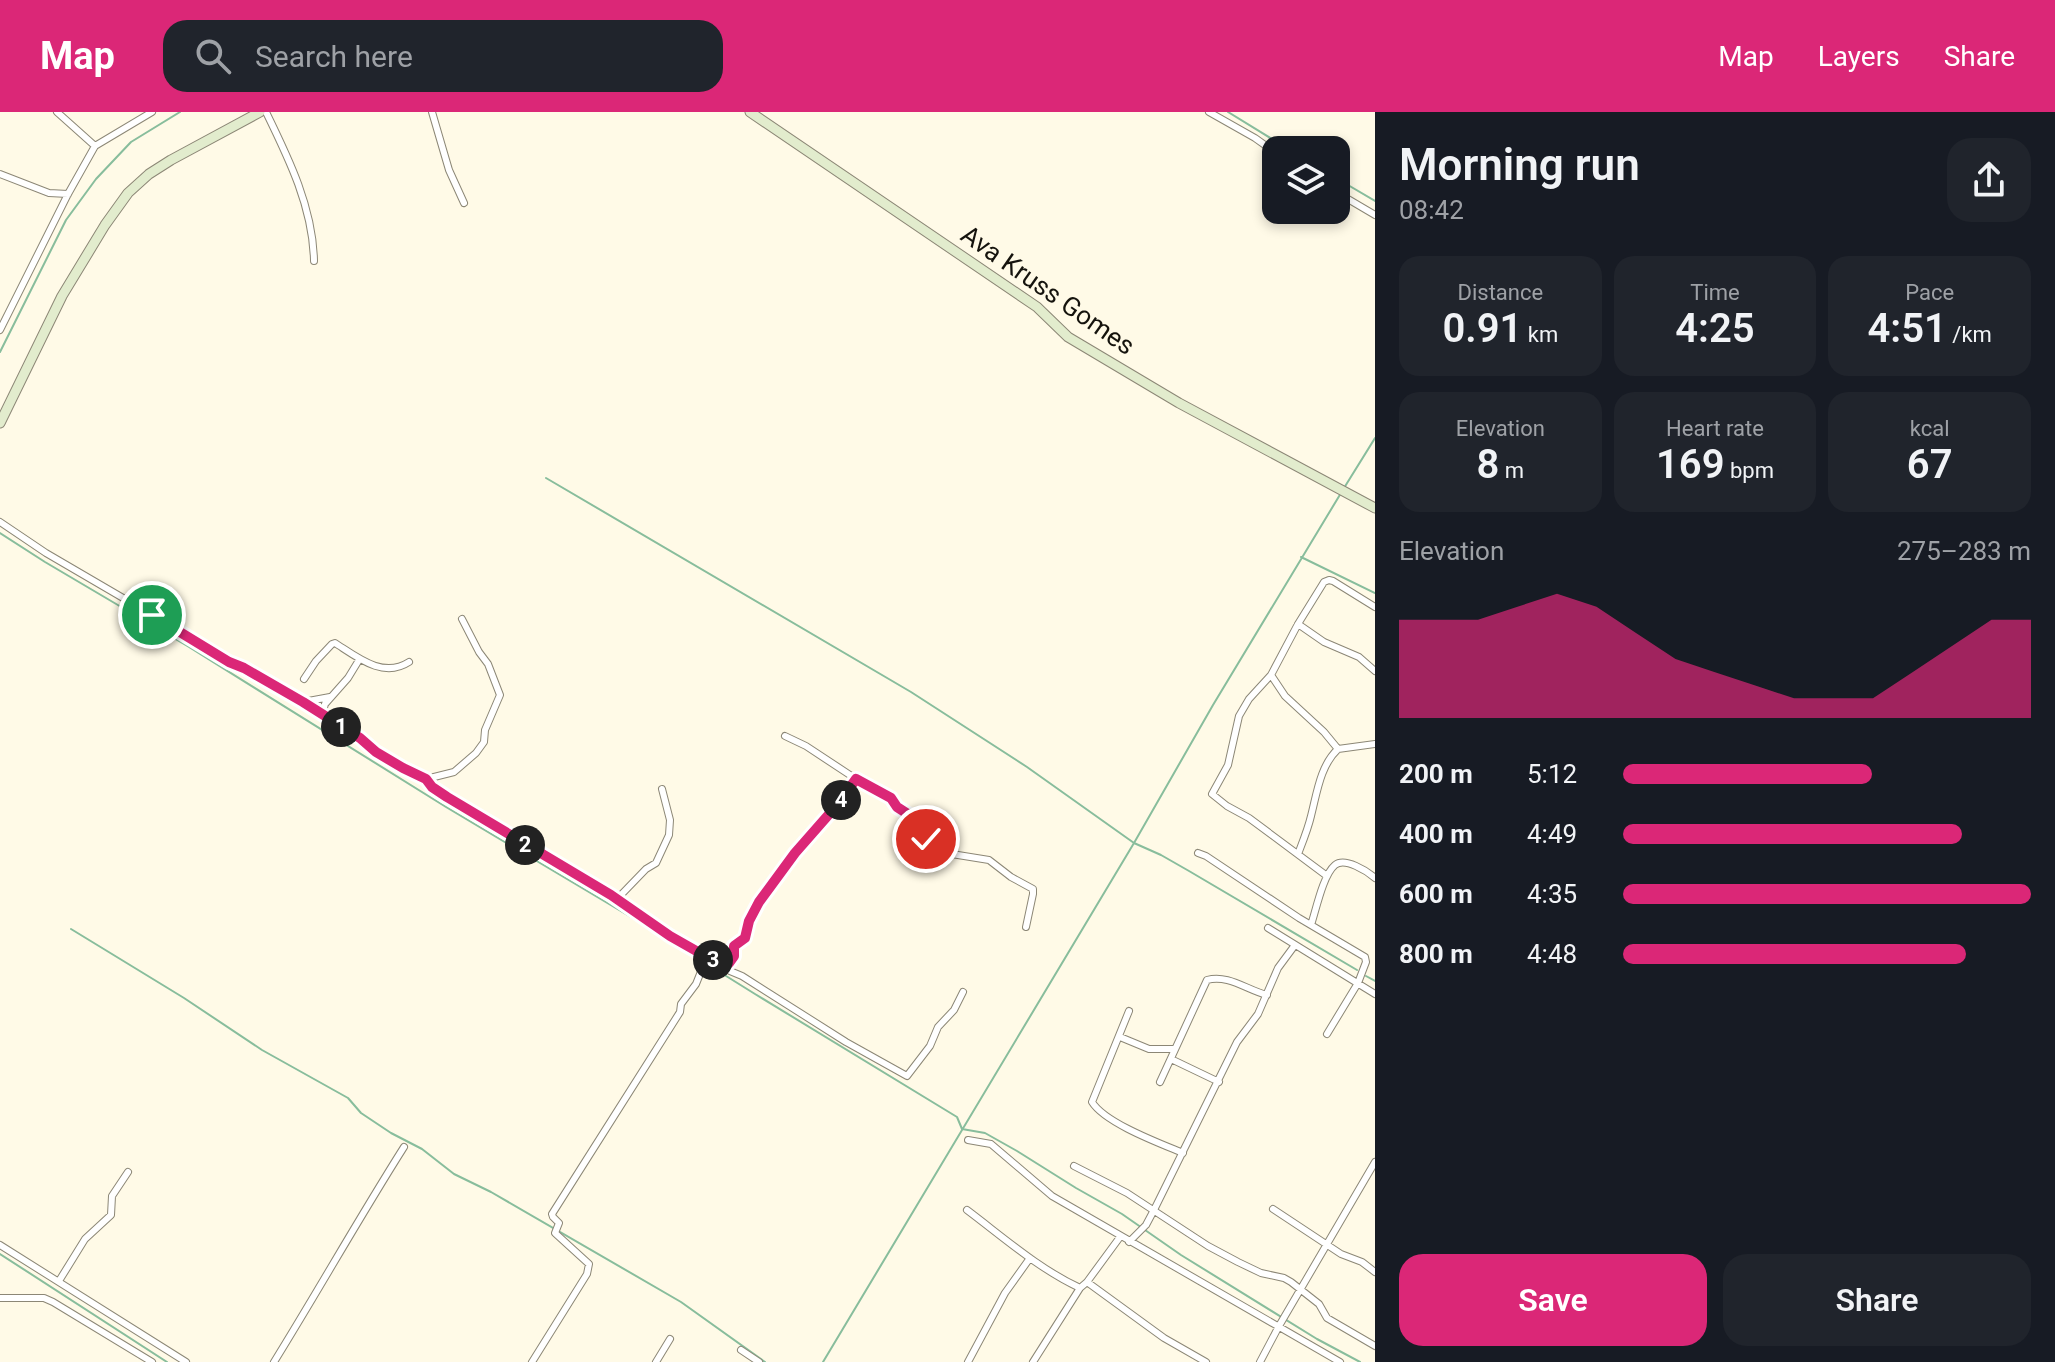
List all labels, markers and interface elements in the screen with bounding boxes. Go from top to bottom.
search box [163,20,723,92]
text: Map [40,34,115,78]
icon: search [191,34,235,78]
text: Search here [255,39,413,74]
text: Map [1718,40,1774,73]
text: Layers [1818,40,1900,73]
text: Share [1944,40,2015,73]
map controls [1262,136,1350,224]
button: layers [1262,136,1350,224]
button: share [1947,138,2031,222]
text: Morning run [1399,139,1640,191]
text: 08:42 [1399,195,1464,225]
street label: Ava Kruss Gomes [956,219,1140,361]
text: Distance [1458,280,1543,305]
text: Time [1690,280,1740,305]
text: Pace [1905,280,1954,305]
text: 0.91 [1442,305,1522,352]
text: 4:25 [1675,305,1755,352]
text: 4:51 [1867,305,1947,352]
text: km [1522,322,1558,347]
text: /km [1947,322,1992,347]
text: Elevation [1456,416,1545,441]
text: Heart rate [1666,416,1764,441]
text: kcal [1910,416,1950,441]
text: 8 [1477,441,1499,488]
text: 169 [1656,441,1725,488]
text: 67 [1907,441,1953,488]
text: m [1499,458,1524,483]
text: bpm [1725,458,1774,483]
text: Elevation [1399,536,1504,566]
text: 275–283 m [1897,536,2031,566]
pin [118,581,186,649]
icon: arrive [130,593,174,637]
pin: 1 [321,707,361,747]
text: 1 [335,714,347,739]
text: 200 m [1399,759,1473,789]
text: 5:12 [1527,759,1577,789]
pin: 4 [821,780,861,820]
text: 4 [835,787,847,812]
pin [892,805,960,873]
icon: check [904,817,948,861]
text: 400 m [1399,819,1473,849]
text: 4:49 [1527,819,1577,849]
pin: 2 [505,825,545,865]
text: 2 [519,832,531,857]
text: 600 m [1399,879,1473,909]
text: 4:35 [1527,879,1577,909]
text: 800 m [1399,939,1473,969]
text: 4:48 [1527,939,1577,969]
pin: 3 [693,940,733,980]
text: 3 [707,947,719,972]
button: Save [1399,1254,1707,1346]
button: Share [1723,1254,2031,1346]

